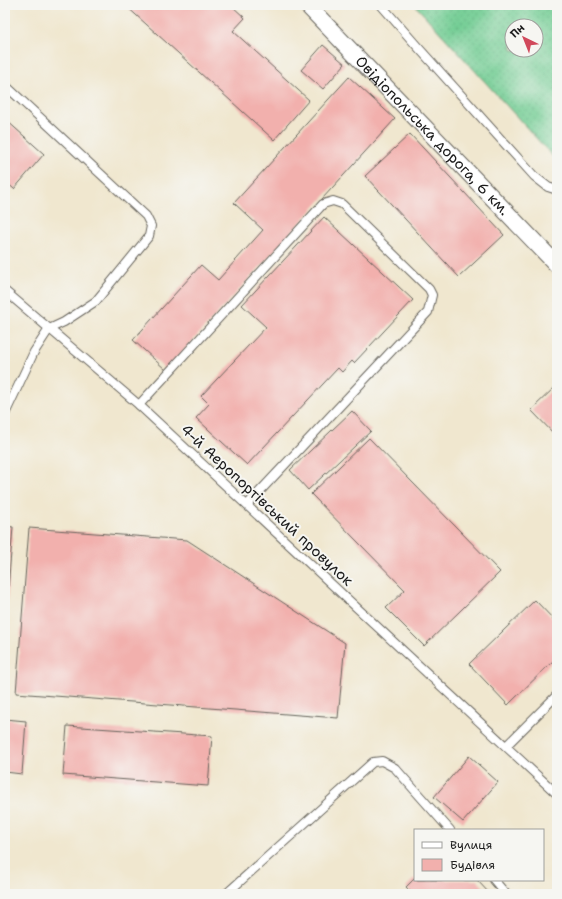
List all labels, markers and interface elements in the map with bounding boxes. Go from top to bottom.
north arrow [504,18,544,58]
text: Пн [507,21,528,41]
street label: Овідіопольська дорога, 6 км. [351,51,514,220]
street label: 4-й Аеропортівський провулок [176,420,358,590]
legend [414,829,544,881]
text: Вулиця [450,837,492,853]
text: Будівля [450,857,495,873]

